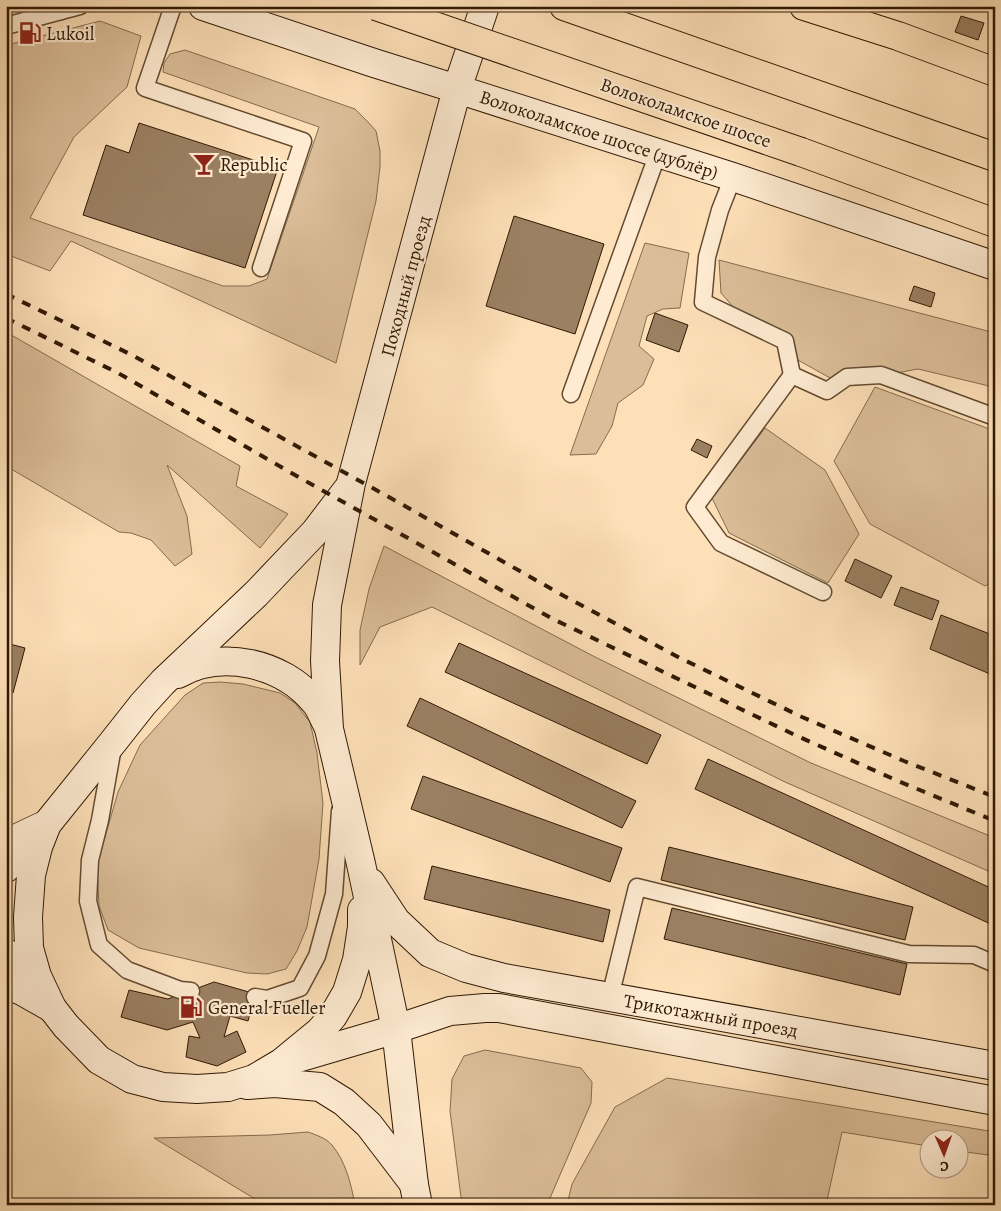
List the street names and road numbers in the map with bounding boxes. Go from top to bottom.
street label: Волоколамское шоссе [597,71,775,154]
street label: Волоколамское шоссе (дублёр) [476,84,721,186]
street label: Походный проезд [375,213,437,360]
street label: Трикотажный проезд [622,988,800,1044]

